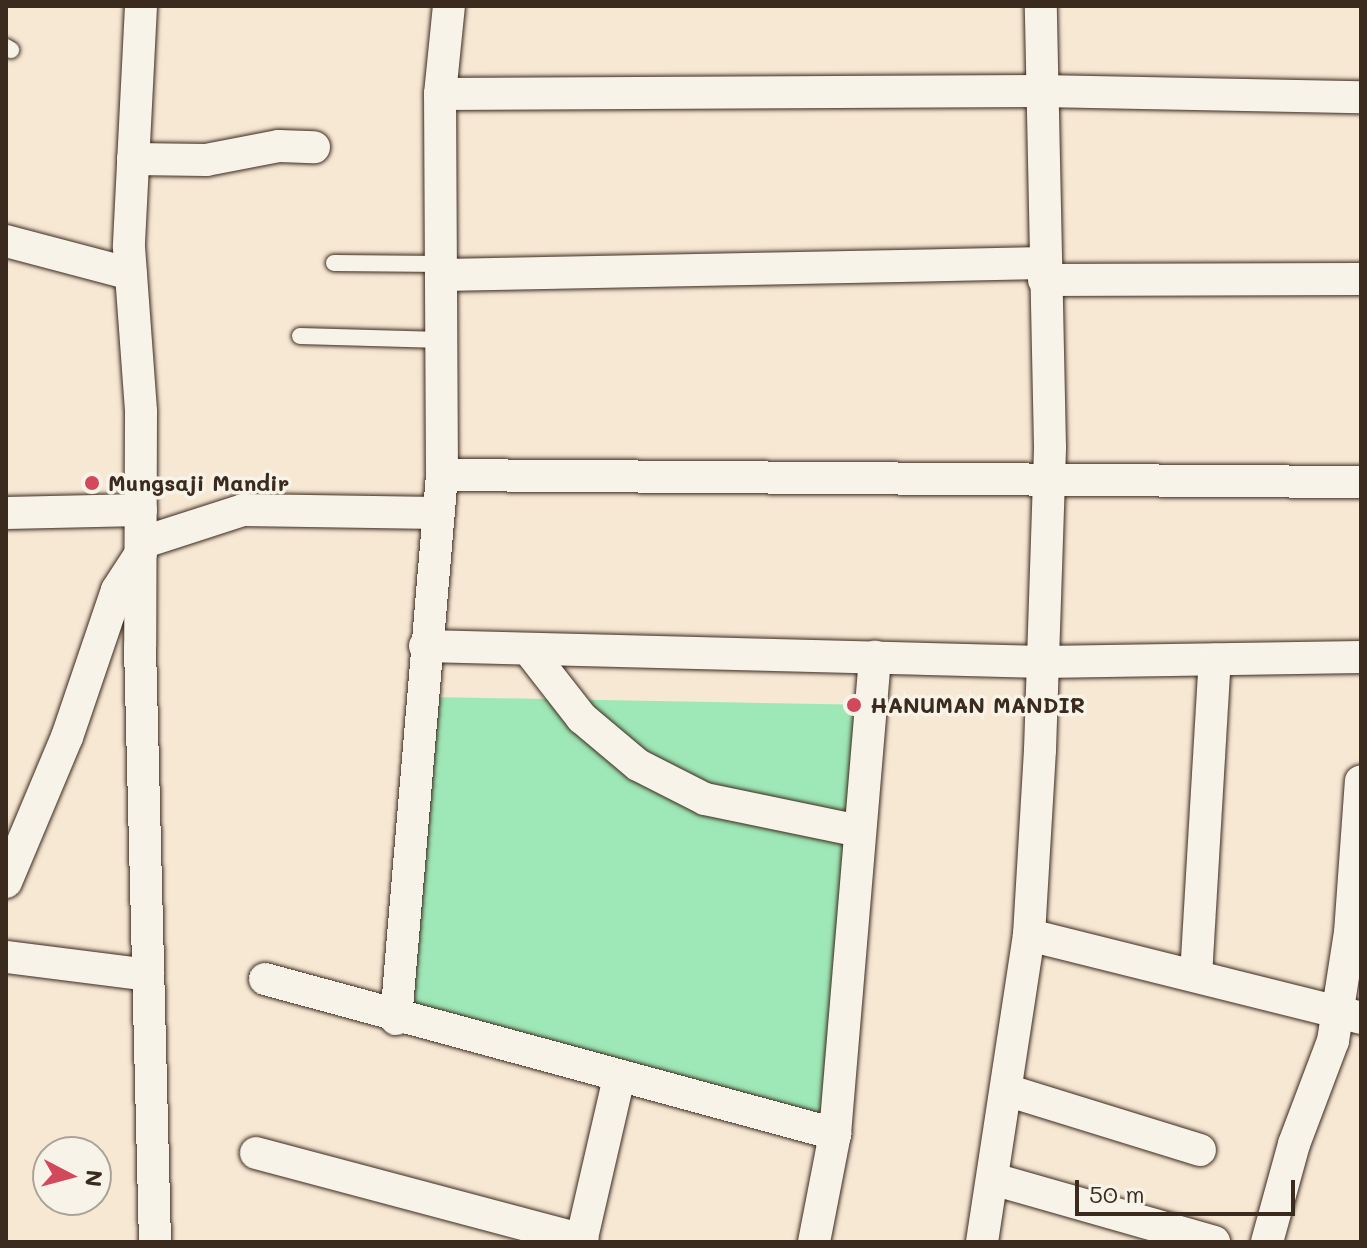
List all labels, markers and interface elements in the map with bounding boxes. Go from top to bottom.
place label: Mungsaji Mandir [108,470,289,496]
marker: Mungsaji Mandir [83,474,101,492]
place label: HANUMAN MANDIR [870,692,1085,718]
marker: HANUMAN MANDIR [845,696,863,714]
north arrow [32,1136,112,1216]
scale bar [1079,1164,1299,1214]
text: N [79,1169,110,1188]
text: 50 m [1089,1178,1145,1209]

